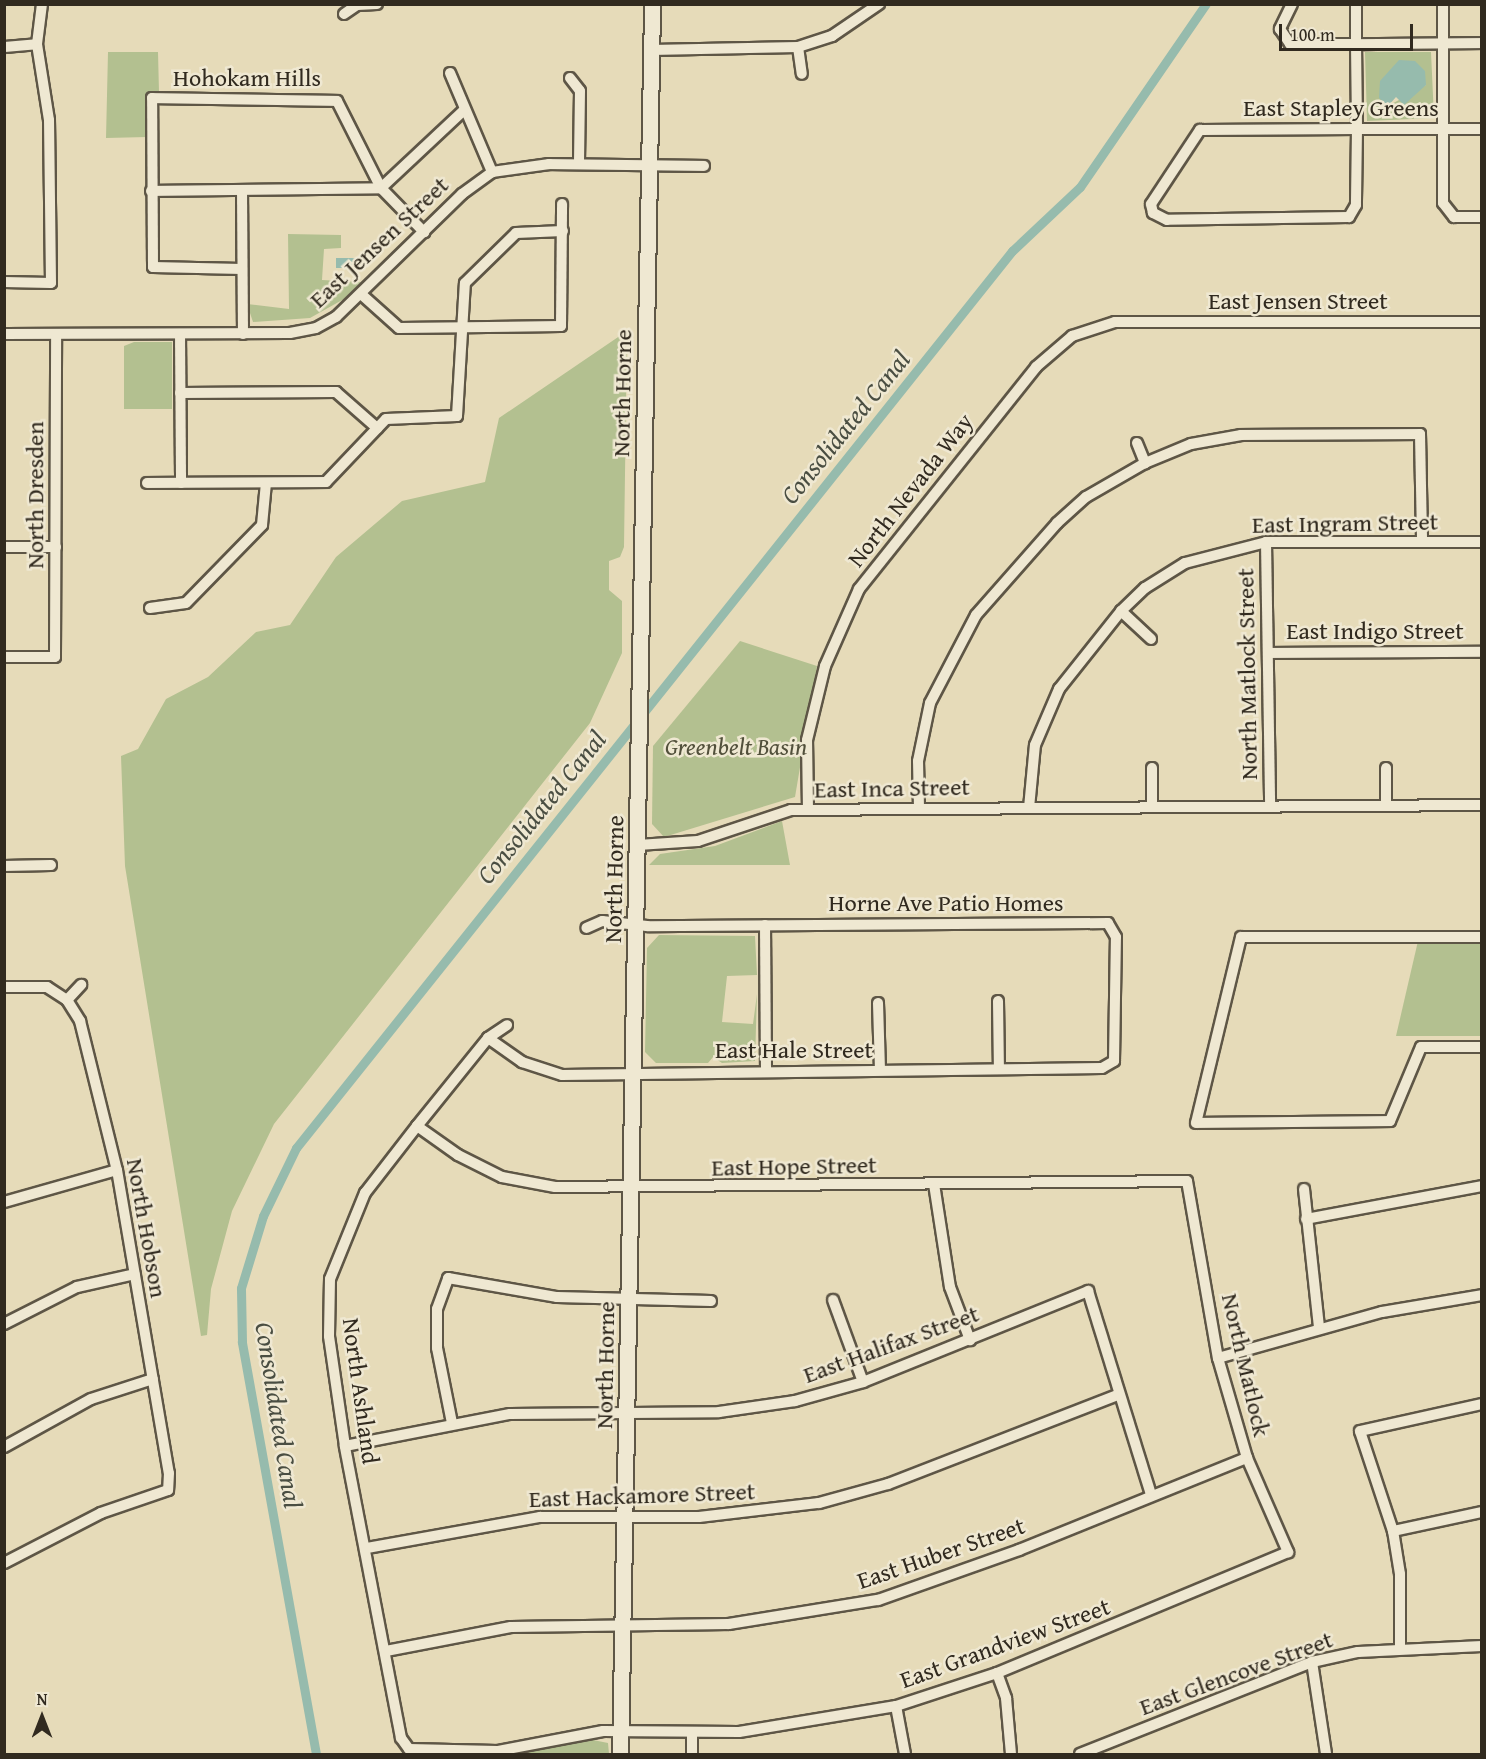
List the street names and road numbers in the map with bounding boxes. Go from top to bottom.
street label: Hohokam Hills [173,64,321,92]
street label: East Stapley Greens [1243,94,1439,122]
street label: East Jensen Street [304,170,454,314]
street label: East Jensen Street [1208,287,1388,315]
street label: North Horne [606,329,638,457]
street label: North Nevada Way [841,407,979,573]
street label: North Dresden [21,421,49,569]
street label: East Ingram Street [1252,507,1438,539]
street label: North Matlock Street [1231,568,1263,780]
street label: East Indigo Street [1286,617,1464,645]
street label: East Inca Street [814,772,970,804]
street label: North Horne [598,815,630,943]
street label: Horne Ave Patio Homes [829,889,1063,917]
street label: East Hale Street [715,1036,873,1064]
street label: East Hope Street [711,1150,877,1182]
street label: North Hobson [121,1156,173,1300]
street label: North Matlock [1216,1291,1276,1439]
street label: East Halifax Street [799,1299,983,1389]
street label: North Horne [589,1301,621,1429]
street label: North Ashland [337,1316,385,1466]
street label: East Hackamore Street [528,1477,756,1513]
street label: East Huber Street [853,1511,1029,1595]
street label: East Grandview Street [896,1592,1114,1694]
street label: East Glencove Street [1135,1625,1337,1721]

